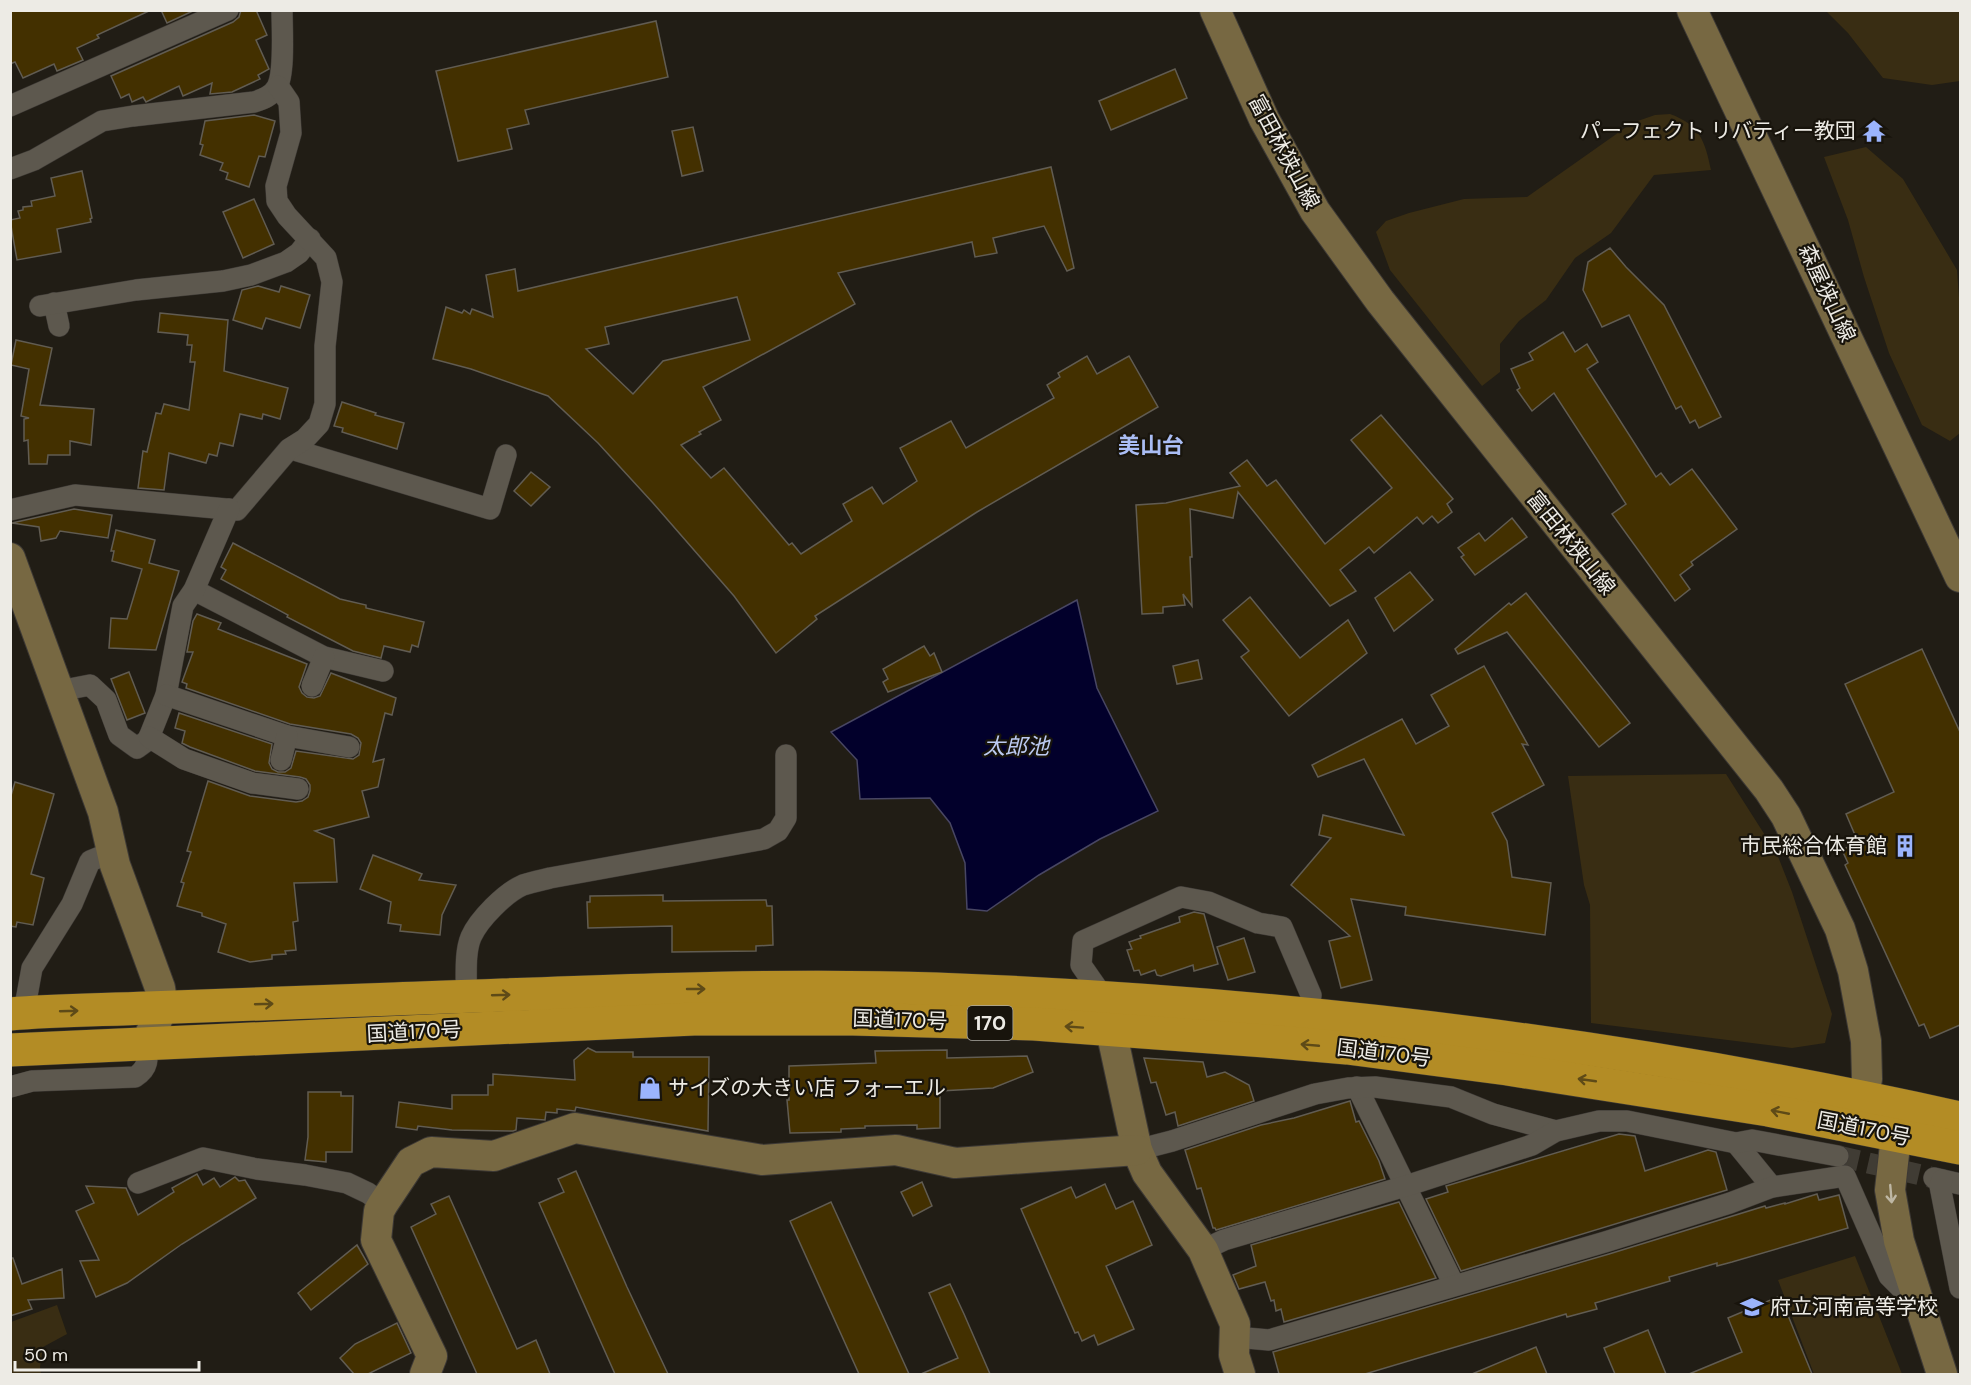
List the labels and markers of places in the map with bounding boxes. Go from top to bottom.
place label: パーフェクト リバティー教団 [1580,117,1856,145]
temple icon: パーフェクト リバティー教団 [1861,118,1887,144]
place label: 市民総合体育館 [1740,832,1887,860]
building icon: 市民総合体育館 [1892,833,1918,859]
place label: サイズの大きい店 フォーエル [668,1074,946,1102]
shop icon: サイズの大きい店 フォーエル [637,1075,663,1101]
place label: 府立河南高等学校 [1770,1293,1938,1321]
school or university icon: 府立河南高等学校 [1739,1294,1765,1320]

